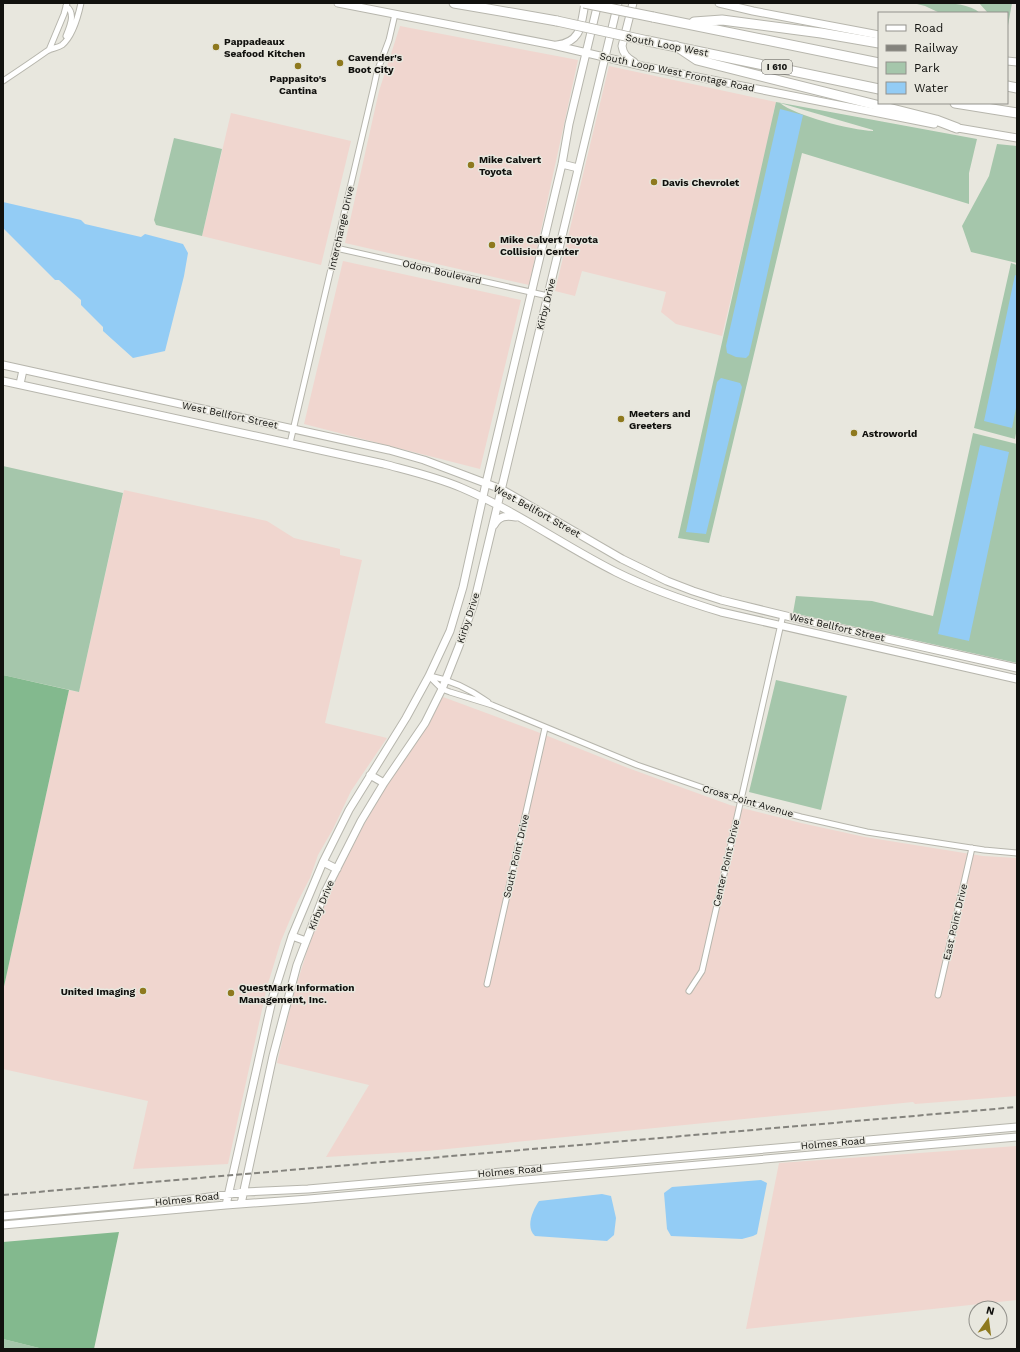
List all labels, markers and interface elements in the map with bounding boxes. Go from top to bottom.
legend [878,12,1008,104]
text: Road [914,21,943,35]
street label: South Loop West [625,32,710,59]
place label: Pappadeaux Seafood Kitchen [224,36,305,59]
text: Railway [914,41,959,55]
marker: Pappadeaux Seafood Kitchen [211,42,221,52]
street label: South Loop West Frontage Road [599,50,755,94]
place label: Cavender's Boot City [348,52,403,75]
marker: Cavender's Boot City [335,58,345,68]
road number: I 610 [762,60,792,74]
marker: Pappasito's Cantina [293,61,303,71]
text: Park [914,61,940,75]
place label: Pappasito's Cantina [270,73,327,96]
text: Water [914,81,949,95]
place label: Mike Calvert Toyota [479,154,542,177]
marker: Mike Calvert Toyota [466,160,476,170]
marker: Davis Chevrolet [649,177,659,187]
place label: Davis Chevrolet [662,177,740,188]
street label: Interchange Drive [326,185,356,271]
place label: Mike Calvert Toyota Collision Center [500,234,598,257]
marker: Mike Calvert Toyota Collision Center [487,240,497,250]
street label: Odom Boulevard [401,258,483,286]
street label: Kirby Drive [534,277,558,331]
street label: West Bellfort Street [181,399,280,431]
place label: Meeters and Greeters [629,408,690,431]
marker: Meeters and Greeters [616,414,626,424]
marker: Astroworld [849,428,859,438]
place label: Astroworld [862,428,917,439]
street label: West Bellfort Street [492,483,583,540]
street label: Kirby Drive [455,591,481,645]
street label: West Bellfort Street [788,611,887,644]
street label: Cross Point Avenue [701,783,795,819]
street label: South Point Drive [501,813,531,899]
street label: Center Point Drive [711,818,741,908]
street label: Kirby Drive [306,878,336,931]
street label: East Point Drive [941,882,969,961]
place label: QuestMark Information Management, Inc. [239,982,354,1005]
place label: United Imaging [61,986,135,997]
marker: United Imaging [138,986,148,996]
marker: QuestMark Information Management, Inc. [226,988,236,998]
street label: Holmes Road [800,1135,866,1151]
street label: Holmes Road [477,1163,543,1179]
street label: Holmes Road [154,1190,220,1208]
north arrow [968,1300,1008,1340]
text: N [985,1303,996,1318]

